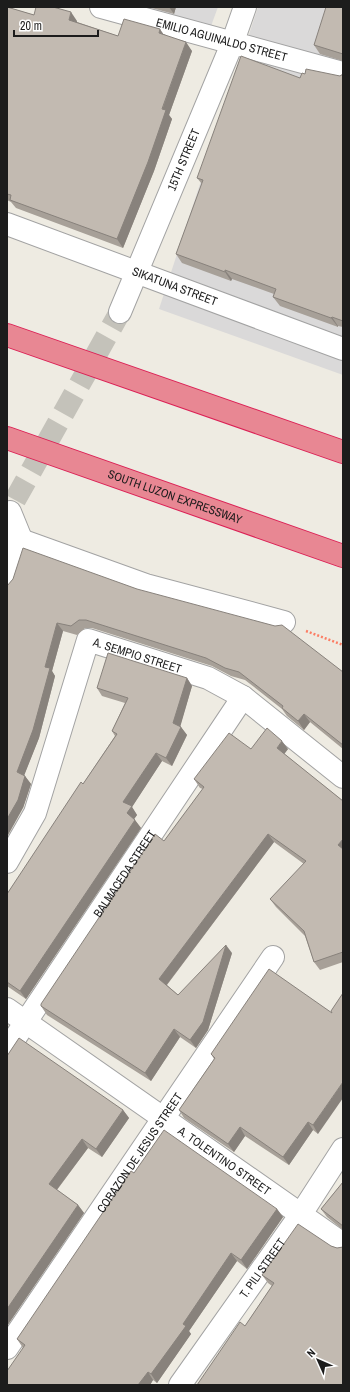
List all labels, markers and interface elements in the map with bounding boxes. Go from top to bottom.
scale bar [14,12,98,38]
street label: EMILIO AGUINALDO STREET [154,14,289,65]
text: 20 m [20,18,42,34]
street label: 15TH STREET [164,126,204,193]
street label: SIKATUNA STREET [130,263,220,310]
street label: SOUTH LUZON EXPRESSWAY [106,466,245,528]
street label: A. SEMPIO STREET [90,634,184,677]
street label: BALMACEDA STREET [90,827,160,921]
street label: CORAZON DE JESUS STREET [93,1090,186,1216]
street label: A. TOLENTINO STREET [174,1122,274,1199]
street label: T. PILI STREET [236,1235,289,1301]
north arrow [298,1340,338,1380]
text: N [304,1346,318,1360]

